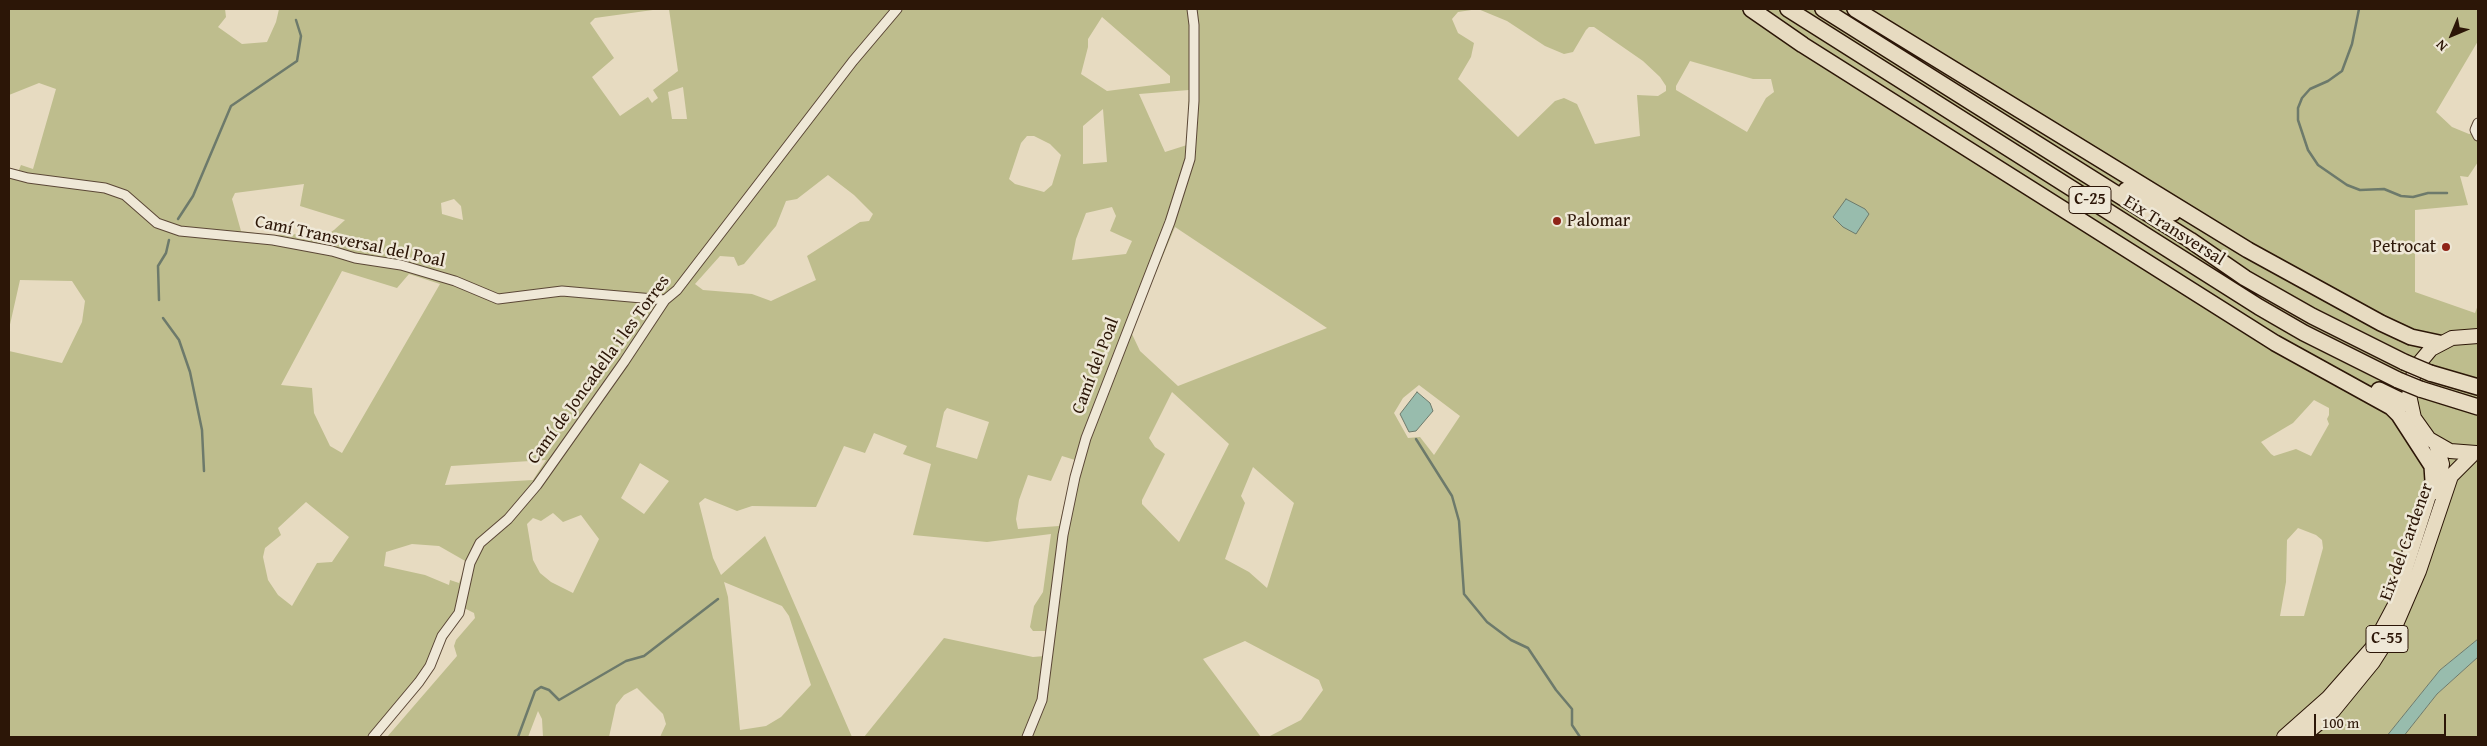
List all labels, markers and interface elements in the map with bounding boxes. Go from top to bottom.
north arrow [2427,10,2477,60]
text: N [2431,35,2452,56]
road number: C-25 [2069,186,2111,214]
street label: Eix Transversal [2119,191,2229,271]
place label: Palomar [1567,210,1630,232]
street label: Camí Transversal del Poal [253,211,447,273]
marker: Palomar [1551,215,1563,227]
place label: Petrocat [2372,236,2436,258]
marker: Petrocat [2440,241,2452,253]
street label: Camí de Joncadella i les Torres [523,271,675,469]
street label: Camí del Poal [1068,315,1124,417]
street label: Eix del Cardener [2376,480,2438,604]
road number: C-55 [2366,626,2408,652]
scale bar [2317,704,2450,736]
text: 100 m [2322,712,2359,733]

